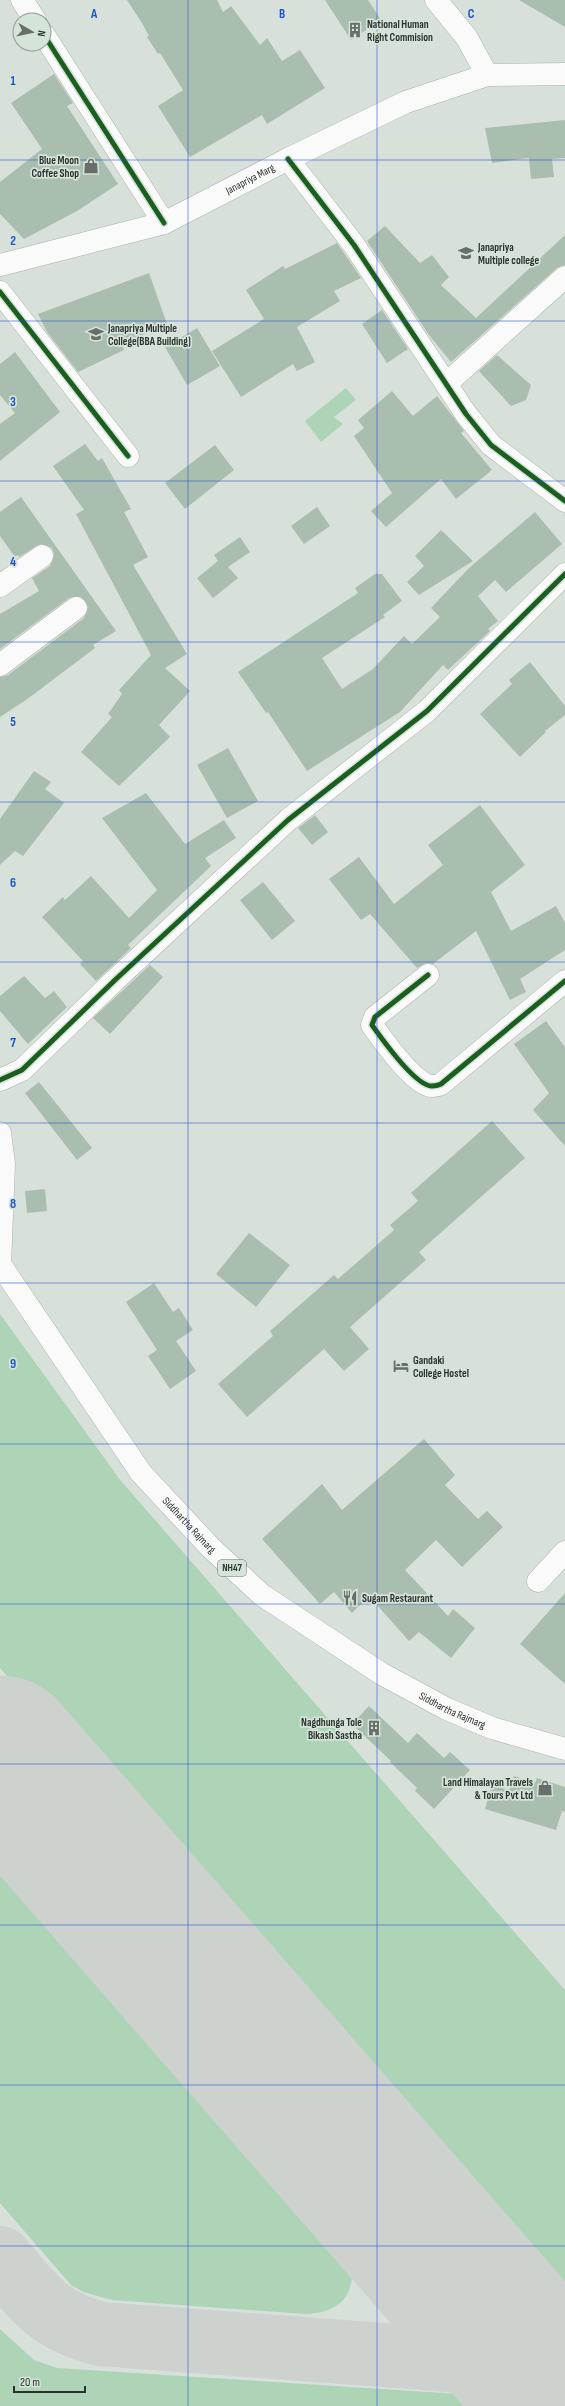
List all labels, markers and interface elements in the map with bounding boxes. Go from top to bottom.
text: A [90,6,98,22]
text: B [279,6,285,22]
text: C [468,6,475,22]
north arrow [12,12,52,52]
place label: National Human Right Commision [367,18,433,44]
building icon: National Human Right Commision [346,21,364,39]
text: N [34,30,48,38]
text: 1 [10,73,16,89]
place label: Blue Moon Coffee Shop [31,154,79,180]
shop icon: Blue Moon Coffee Shop [82,157,100,175]
street label: Janapriya Marg [222,160,277,197]
text: 2 [10,233,16,249]
place label: Janapriya Multiple college [477,241,539,267]
school or university icon: Janapriya Multiple college [457,244,475,262]
place label: Janapriya Multiple College(BBA Building) [107,322,191,348]
school or university icon: Janapriya Multiple College(BBA Building) [87,325,105,343]
text: 3 [10,394,16,410]
text: 4 [10,554,16,570]
text: 5 [10,714,16,730]
text: 6 [10,875,16,891]
text: 7 [10,1035,16,1051]
text: 8 [10,1196,16,1212]
place label: Gandaki College Hostel [413,1354,469,1380]
text: 9 [10,1356,16,1372]
hotel icon: Gandaki College Hostel [392,1357,410,1375]
street label: Siddhartha Rajmarg [160,1494,219,1556]
road number: NH47 [218,1560,246,1576]
restaurant icon: Sugam Restaurant [341,1589,359,1607]
place label: Sugam Restaurant [362,1592,434,1605]
street label: Siddhartha Rajmarg [417,1689,488,1731]
place label: Nagdhunga Tole Bikash Sastha [301,1716,362,1742]
building icon: Nagdhunga Tole Bikash Sastha [365,1719,383,1737]
place label: Land Himalayan Travels & Tours Pvt Ltd [443,1776,533,1802]
shop icon: Land Himalayan Travels & Tours Pvt Ltd [536,1779,554,1797]
scale bar [14,2368,85,2394]
text: 20 m [20,2375,40,2390]

